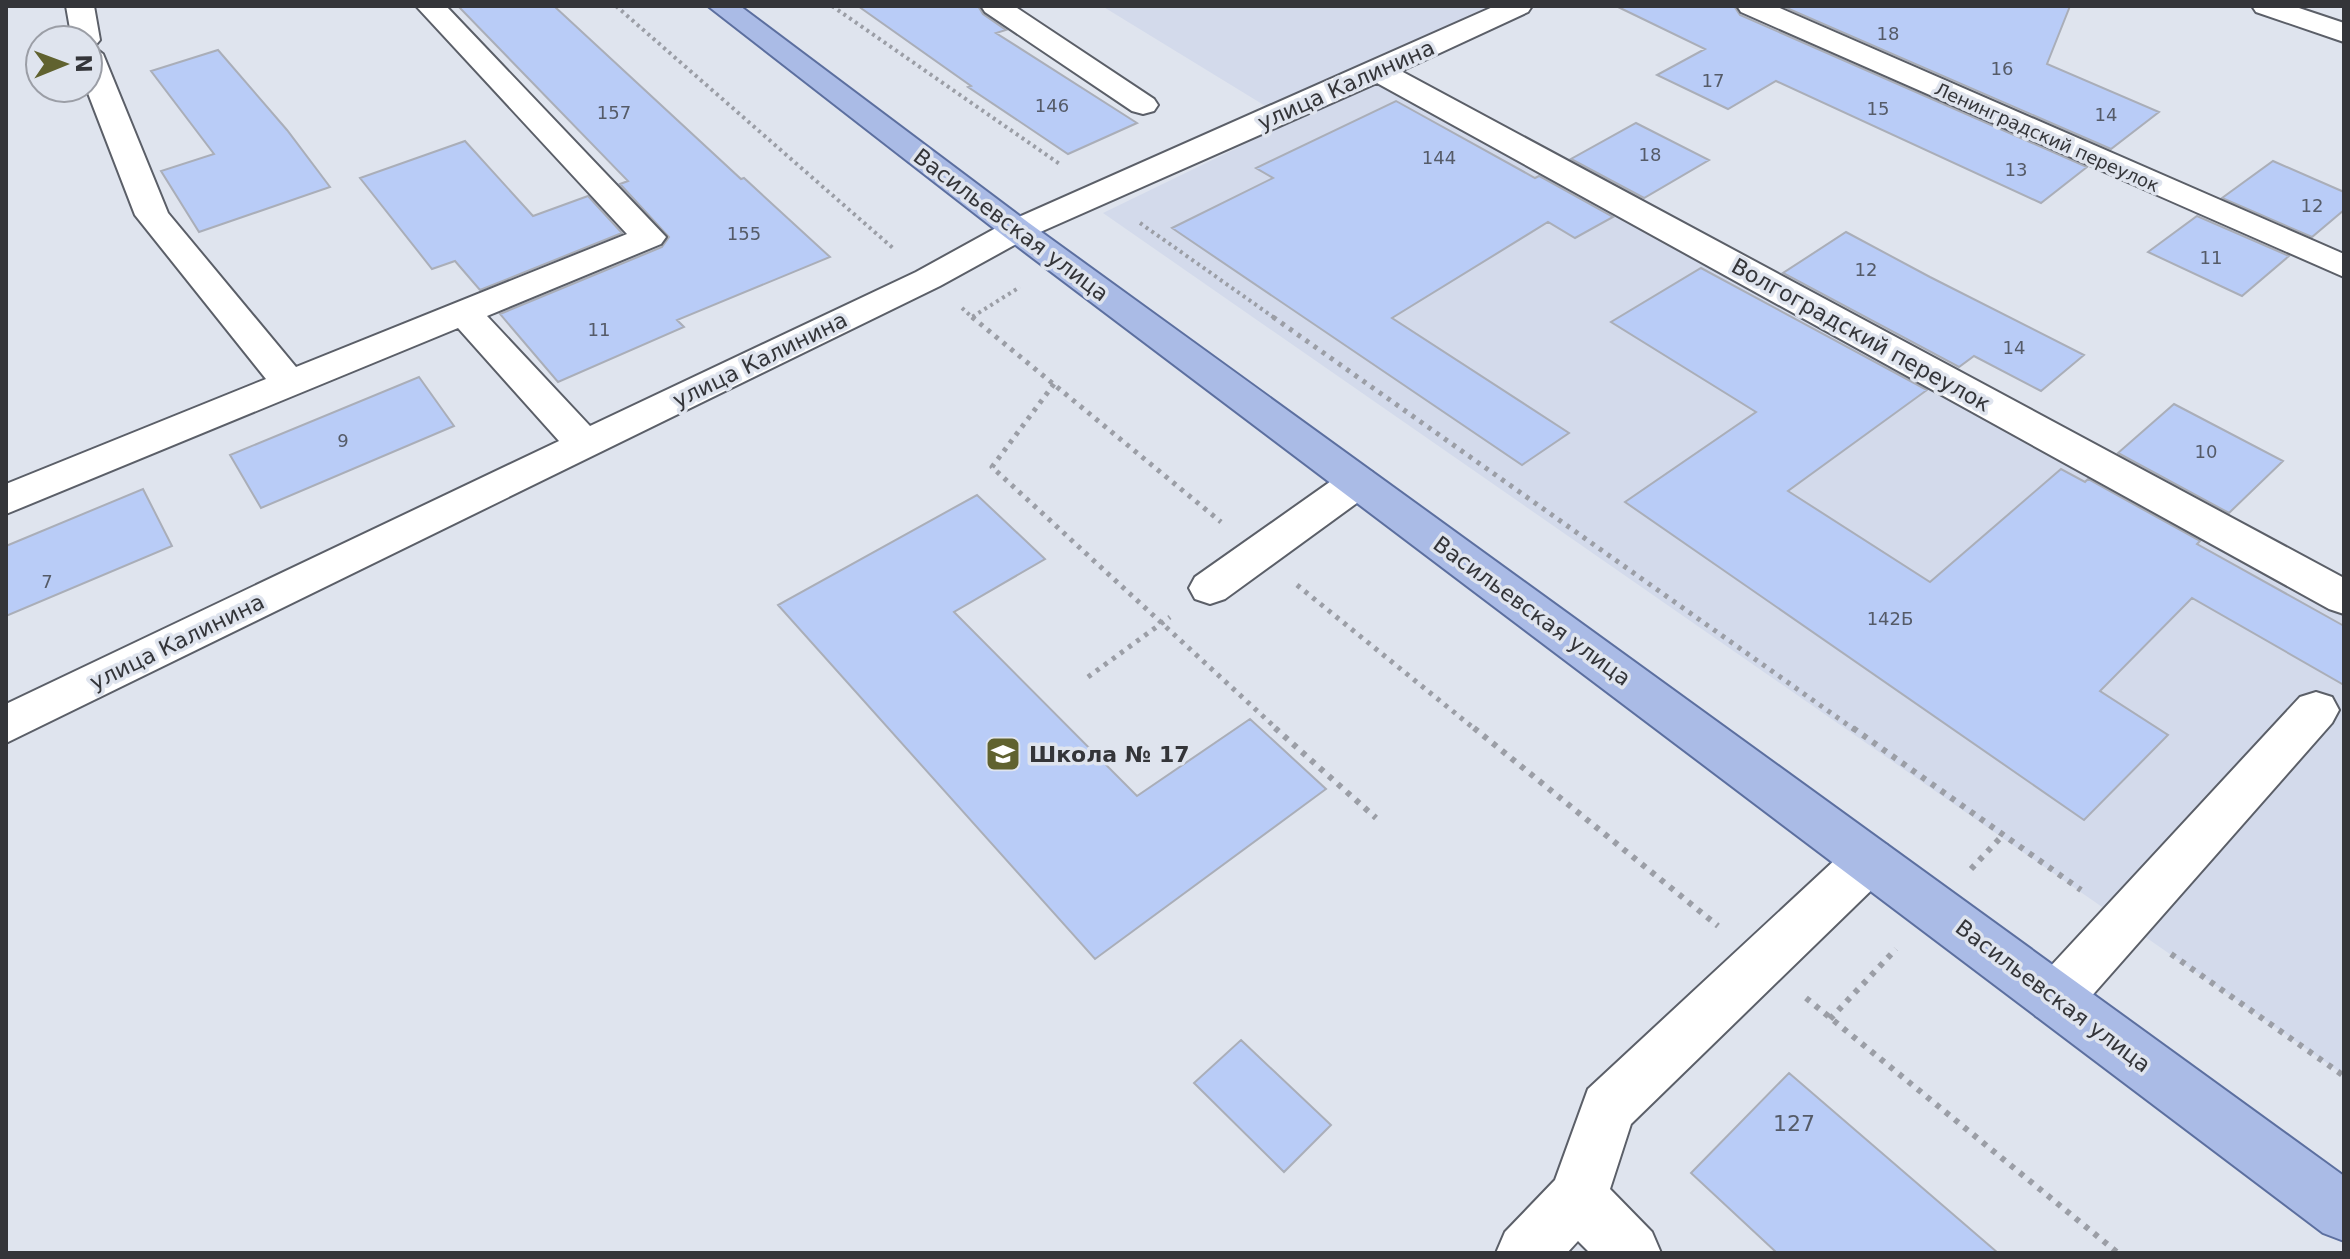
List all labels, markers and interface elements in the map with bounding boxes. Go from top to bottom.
house number: 18 [1877,23,1899,44]
north arrow [24,24,104,104]
street label: улица Калинина [1254,35,1438,135]
text: N [71,54,96,73]
house number: 16 [1991,58,2013,79]
house number: 17 [1702,70,1724,91]
street label: Ленинградский переулок [1932,78,2163,196]
house number: 146 [1035,95,1069,116]
house number: 15 [1867,98,1889,119]
house number: 157 [597,102,631,123]
house number: 14 [2095,104,2117,125]
street label: Васильевская улица [909,144,1113,306]
house number: 18 [1639,144,1661,165]
house number: 144 [1422,147,1456,168]
house number: 13 [2005,159,2027,180]
house number: 12 [2301,195,2323,216]
house number: 155 [727,223,761,244]
house number: 11 [2200,247,2222,268]
street label: Волгоградский переулок [1727,253,1995,417]
house number: 12 [1855,259,1877,280]
street label: улица Калинина [669,307,851,413]
house number: 11 [588,319,610,340]
house number: 14 [2003,337,2025,358]
house number: 9 [337,430,349,451]
house number: 10 [2195,441,2217,462]
street label: Васильевская улица [1429,531,1635,691]
house number: 7 [41,571,53,592]
street label: улица Калинина [86,589,268,695]
house number: 142Б [1867,608,1913,629]
school or university icon: Школа № 17 [984,735,1022,773]
place label: Школа № 17 [1029,742,1190,767]
street label: Васильевская улица [1951,915,2155,1077]
house number: 127 [1773,1111,1815,1136]

